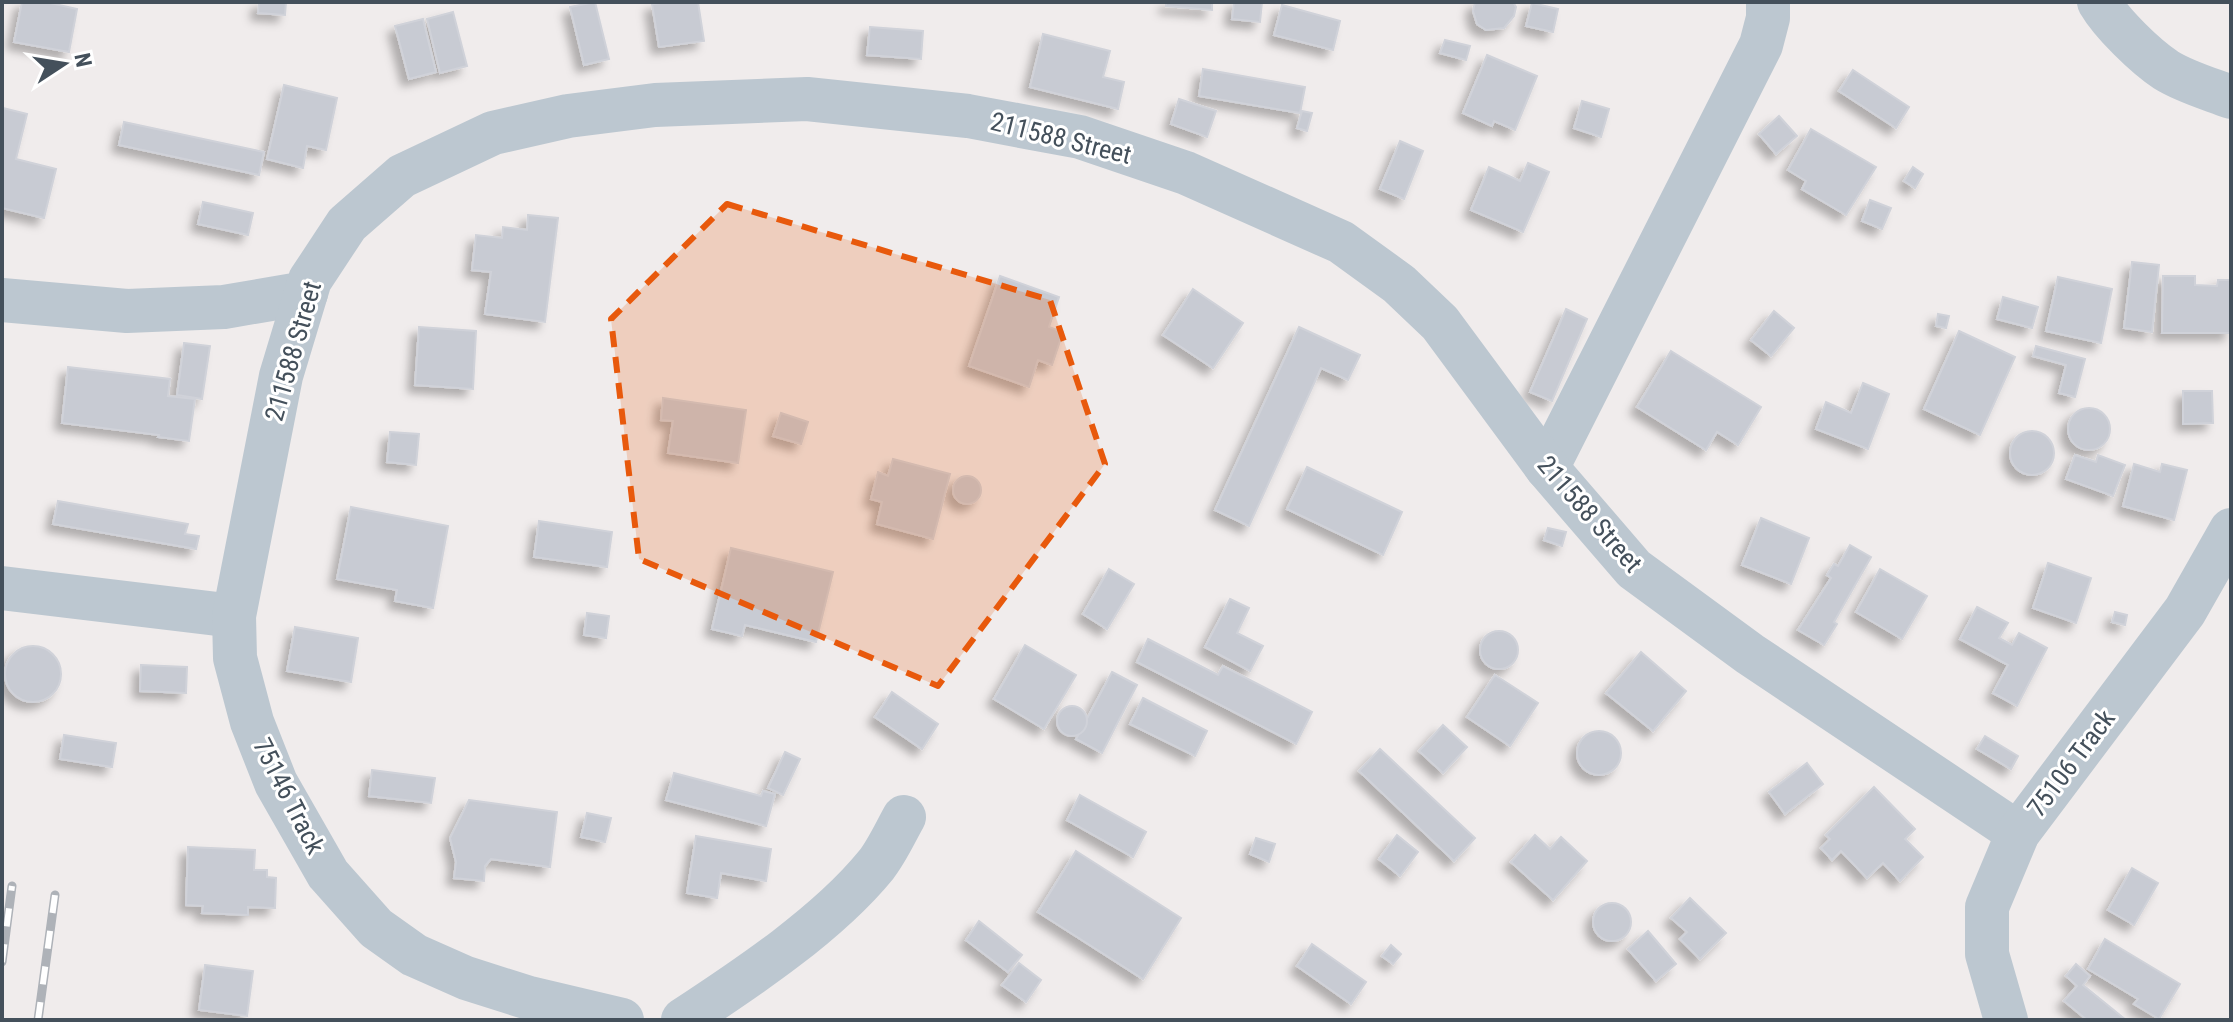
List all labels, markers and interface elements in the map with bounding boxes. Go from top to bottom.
north arrow [24,24,104,104]
text: N [69,51,97,69]
street label: 211588 Street [988,106,1134,170]
street label: 211588 Street [259,278,327,424]
street label: 211588 Street [1531,450,1649,578]
street label: 75106 Track [2021,704,2121,822]
street label: 75146 Track [247,733,331,859]

